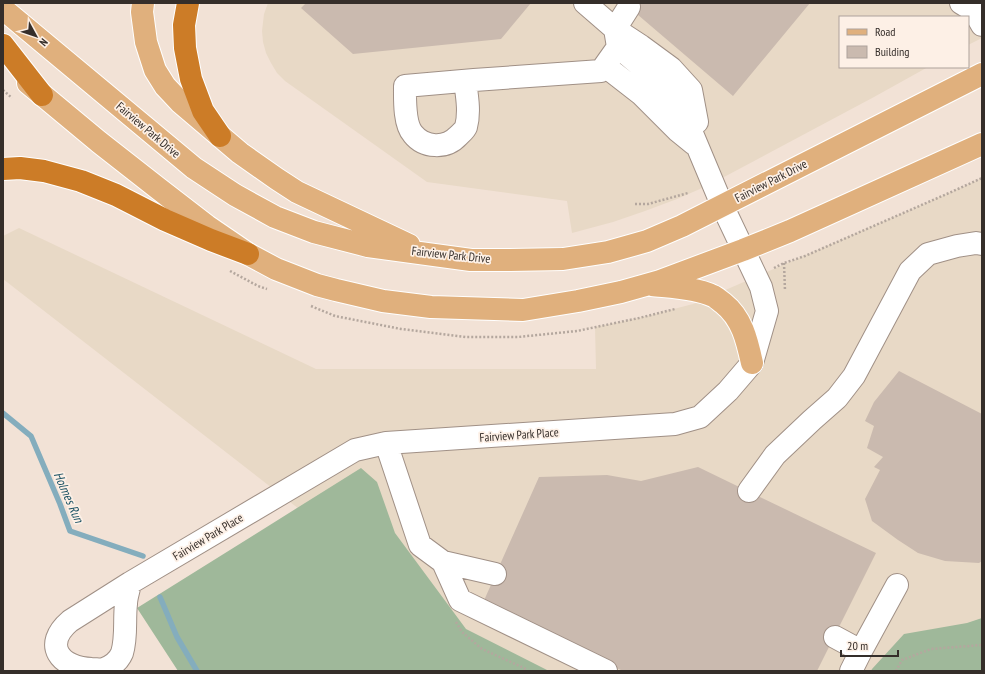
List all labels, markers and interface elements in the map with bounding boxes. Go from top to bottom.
north arrow [16,16,56,56]
legend [839,16,969,68]
text: Road [875,24,895,39]
text: N [36,36,51,49]
text: Building [875,44,910,59]
street label: Fairview Park Drive [113,98,183,161]
street label: Fairview Park Drive [732,156,809,205]
street label: Fairview Park Drive [411,243,491,266]
street label: Fairview Park Place [479,424,559,445]
water label: Holmes Run [50,469,88,527]
street label: Fairview Park Place [170,510,246,563]
scale bar [841,632,898,658]
text: 20 m [847,638,868,653]

